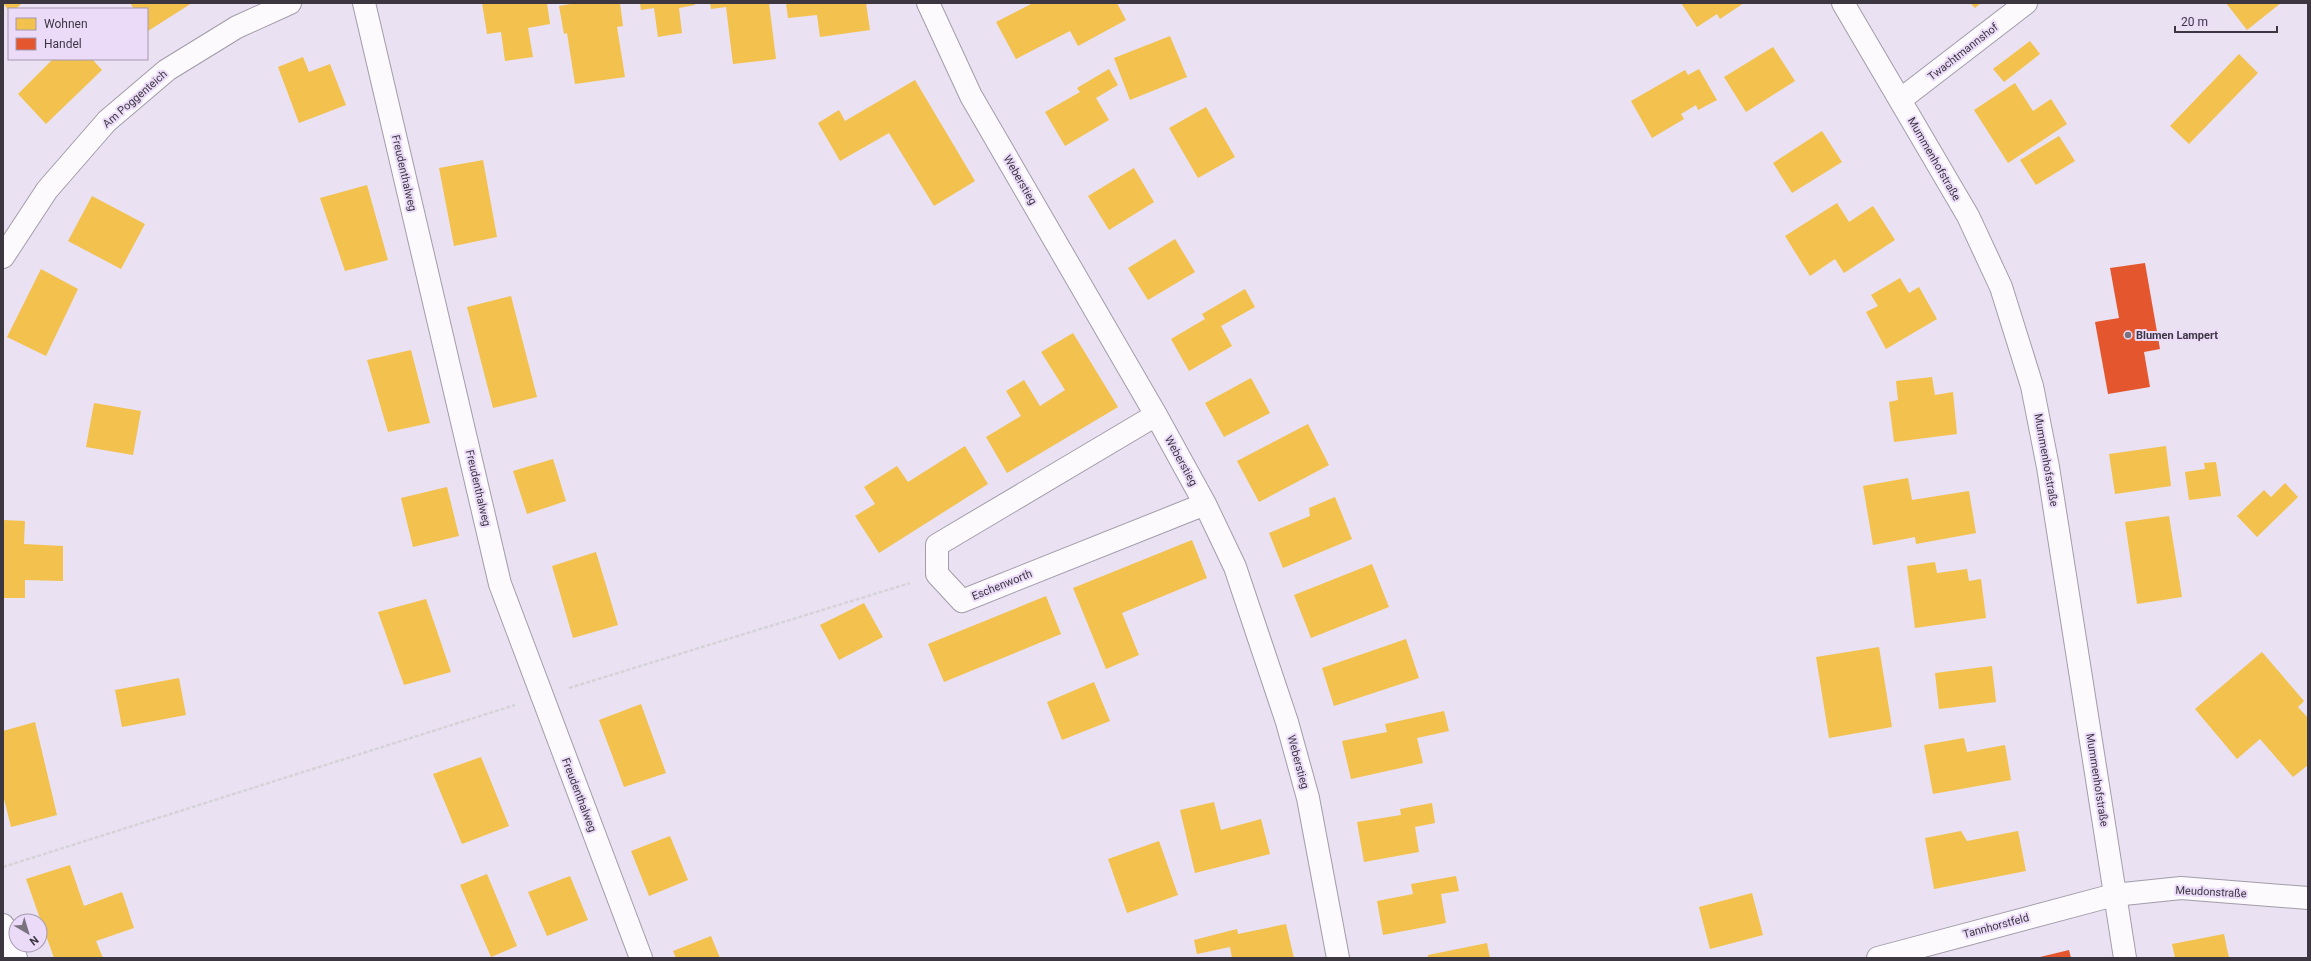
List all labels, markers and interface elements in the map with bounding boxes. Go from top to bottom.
legend [8,8,148,60]
scale bar [2175,8,2277,34]
text: 20 m [2181,15,2208,29]
text: Wohnen [44,17,88,31]
street label: Twachtmannshof [1925,20,2001,83]
text: Handel [44,37,82,51]
street label: Am Poggenteich [100,68,170,130]
street label: Mummenhofstraße [1905,115,1963,203]
street label: Freudenthalweg [389,133,419,213]
street label: Weberstieg [1001,153,1039,207]
place label: Blumen Lampert [2136,329,2218,342]
marker: Blumen Lampert [2123,330,2133,340]
street label: Mummenhofstraße [2031,413,2061,508]
street label: Weberstieg [1162,434,1200,488]
street label: Freudenthalweg [463,448,493,528]
street label: Eschenworth [970,567,1034,603]
street label: Mummenhofstraße [2083,732,2111,828]
street label: Weberstieg [1285,734,1311,790]
street label: Freudenthalweg [559,756,599,834]
street label: Meudonstraße [2175,884,2247,900]
street label: Tannhorstfeld [1962,911,2030,941]
north arrow [8,913,48,953]
text: N [27,933,41,948]

